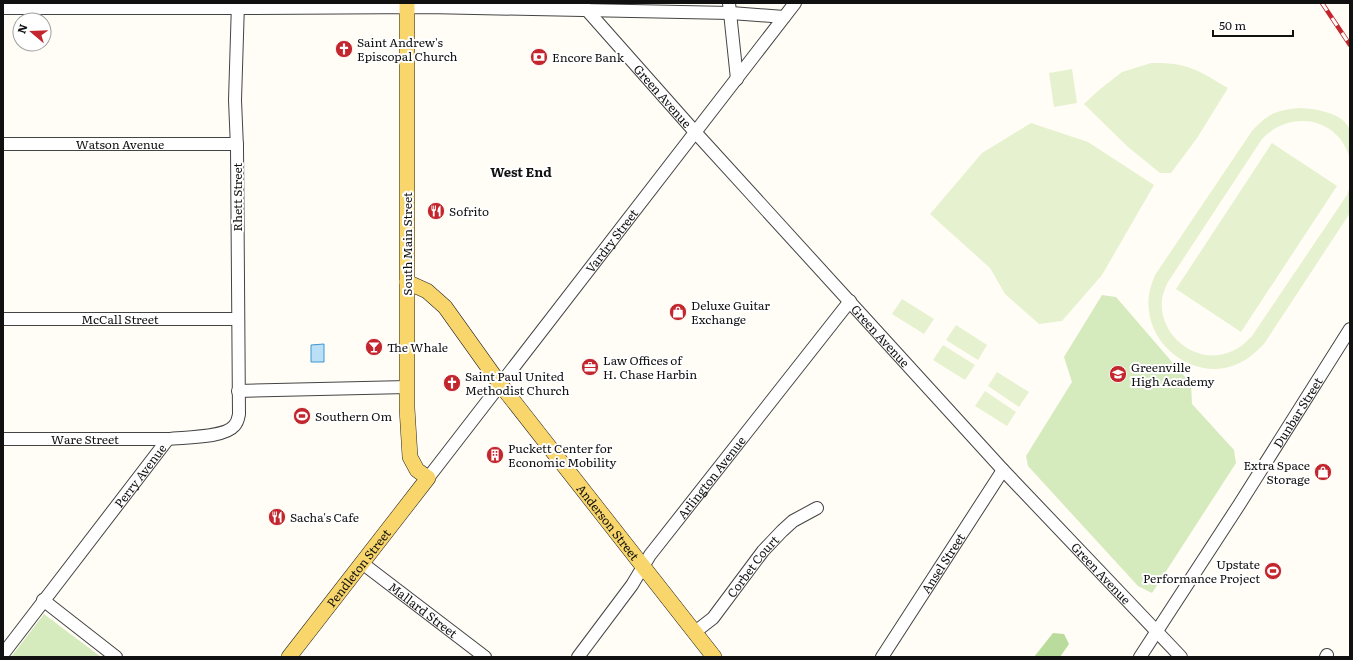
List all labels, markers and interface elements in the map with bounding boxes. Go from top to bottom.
north arrow [12,12,52,52]
scale bar [1213,12,1293,38]
text: 50 m [1219,16,1246,34]
text: N [13,21,31,35]
place label: Saint Andrew's Episcopal Church [357,33,458,65]
church icon: Saint Andrew's Episcopal Church [334,39,354,59]
bank icon: Encore Bank [529,47,549,67]
place label: Encore Bank [552,48,625,66]
street label: Green Avenue [630,60,696,132]
street label: Watson Avenue [76,135,164,153]
street label: Rhett Street [228,162,246,231]
district label: West End [490,162,552,181]
street label: South Main Street [398,192,416,296]
restaurant icon: Sofrito [426,201,446,221]
place label: Sofrito [449,202,489,220]
street label: Vardry Street [581,205,642,276]
place label: Deluxe Guitar Exchange [691,296,770,328]
street label: Green Avenue [847,300,914,371]
shop icon: Deluxe Guitar Exchange [668,302,688,322]
street label: McCall Street [81,310,159,328]
bar icon: The Whale [364,337,384,357]
place label: The Whale [387,338,448,356]
place label: Law Offices of H. Chase Harbin [603,351,697,383]
office icon: Law Offices of H. Chase Harbin [580,357,600,377]
place label: Greenville High Academy [1131,358,1214,390]
school or university icon: Greenville High Academy [1108,364,1128,384]
place label: Saint Paul United Methodist Church [465,367,569,399]
church icon: Saint Paul United Methodist Church [442,373,462,393]
street label: Dunbar Street [1268,373,1327,451]
sports icon: Southern Om [292,406,312,426]
place label: Southern Om [315,407,392,425]
street label: Ware Street [51,430,119,448]
street label: Arlington Avenue [673,432,750,522]
place label: Puckett Center for Economic Mobility [508,439,616,471]
street label: Perry Avenue [110,440,170,511]
building icon: Puckett Center for Economic Mobility [485,445,505,465]
place label: Extra Space Storage [1243,456,1310,488]
shop icon: Extra Space Storage [1313,462,1333,482]
street label: Anderson Street [573,480,644,564]
restaurant icon: Sacha's Cafe [267,507,287,527]
place label: Sacha's Cafe [290,508,359,526]
street label: Pendleton Street [322,525,395,611]
street label: Ansel Street [917,529,969,597]
street label: Corbet Court [722,531,783,601]
street label: Green Avenue [1067,538,1135,608]
place label: Upstate Performance Project [1143,555,1260,587]
sports icon: Upstate Performance Project [1263,561,1283,581]
street label: Mallard Street [385,578,461,642]

